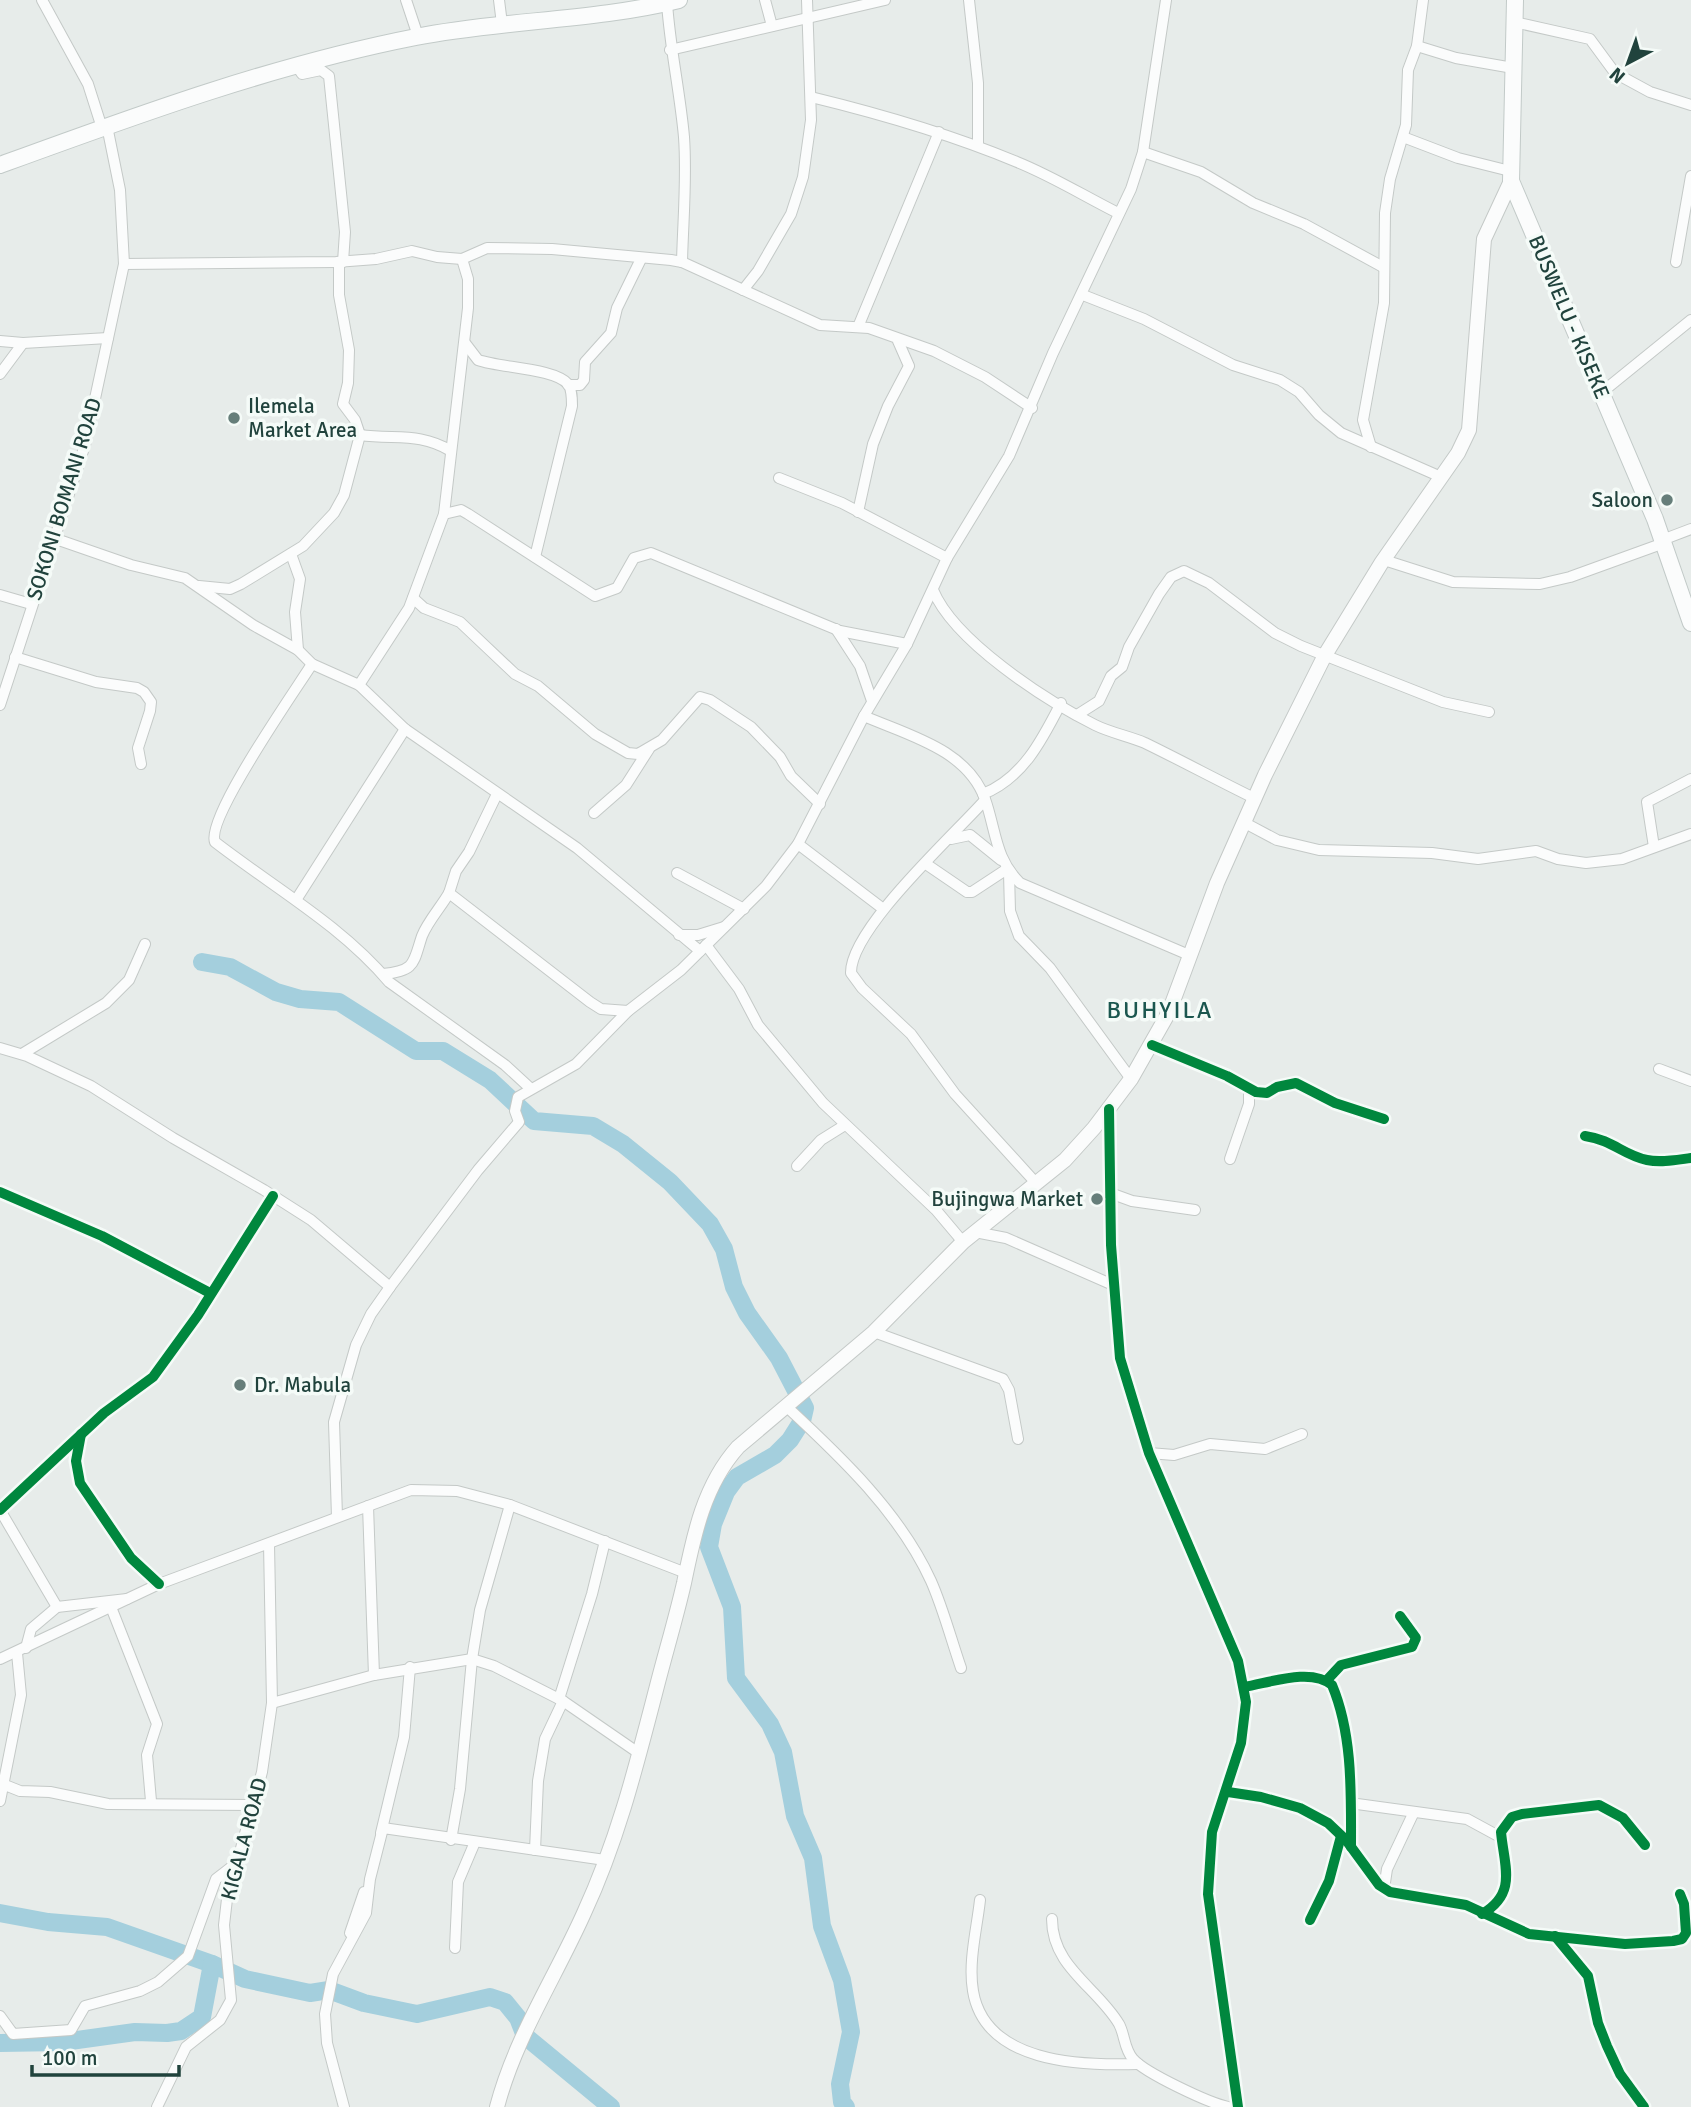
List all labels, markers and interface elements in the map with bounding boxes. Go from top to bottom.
north arrow [1593,28,1663,98]
text: N [1605,62,1630,88]
street label: BUSWELU - KISEKE [1523,231,1615,403]
place label: Ilemela Market Area [248,393,357,443]
street label: SOKONI BOMANI ROAD [21,395,107,603]
marker: Ilemela Market Area [226,410,242,426]
place label: Saloon [1591,487,1653,513]
marker: Saloon [1659,492,1675,508]
district label: BUHYILA [1107,995,1213,1025]
place label: Bujingwa Market [931,1186,1083,1212]
marker: Bujingwa Market [1089,1191,1105,1207]
place label: Dr. Mabula [254,1372,351,1398]
marker: Dr. Mabula [232,1377,248,1393]
street label: KIGALA ROAD [215,1775,273,1903]
scale bar [32,2034,178,2078]
text: 100 m [42,2045,97,2071]

